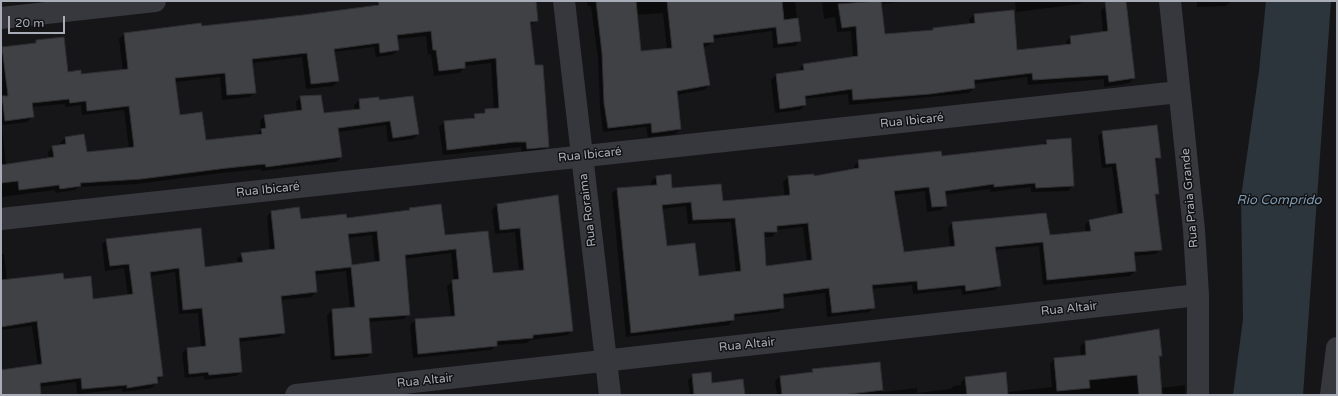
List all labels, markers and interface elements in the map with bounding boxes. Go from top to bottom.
scale bar [10,8,67,34]
text: 20 m [15,16,44,30]
street label: Rua Ibicaré [879,110,945,132]
street label: Rua Ibicaré [557,144,623,166]
street label: Rua Praia Grande [1178,148,1202,248]
street label: Rua Roraima [576,173,600,247]
street label: Rua Ibicaré [235,179,301,201]
water label: Rio Comprido [1237,193,1321,209]
street label: Rua Altair [1040,299,1098,319]
street label: Rua Altair [718,335,776,355]
street label: Rua Altair [396,371,454,391]

